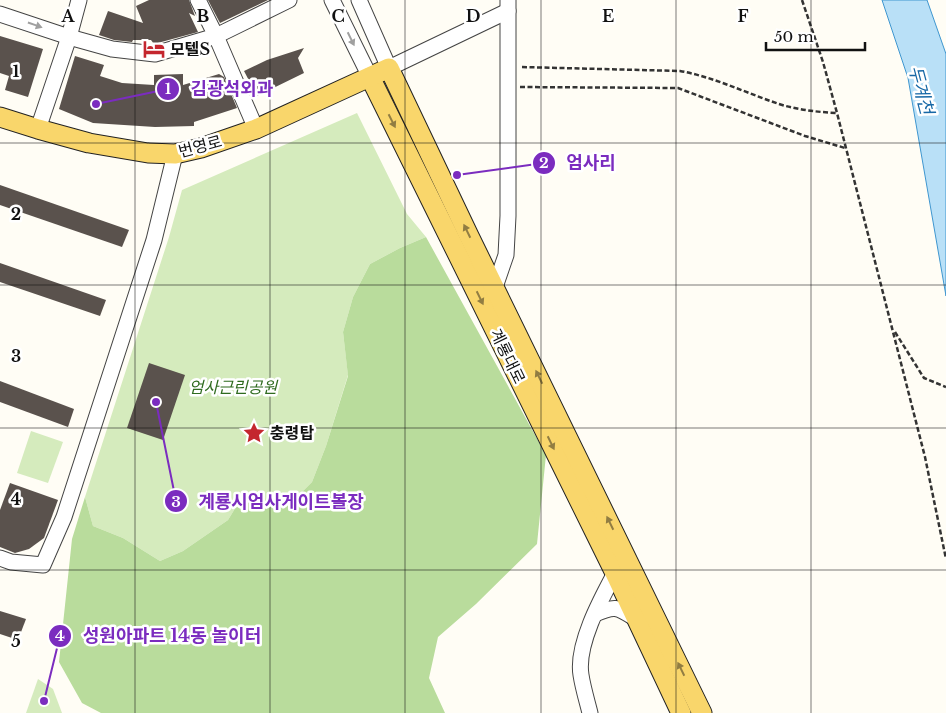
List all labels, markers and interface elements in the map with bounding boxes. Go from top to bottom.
text: A [61,6,76,26]
text: B [197,6,210,26]
text: C [331,6,345,26]
text: D [466,6,480,26]
text: E [602,6,614,26]
text: F [737,6,749,26]
scale bar [766,20,865,52]
one-way arrow [27,22,42,30]
text: 50 m [774,27,814,46]
one-way arrow [347,31,355,46]
hotel icon: 모텔S [141,36,167,62]
place label: 모텔S [170,39,210,59]
text: 1 [13,61,20,81]
water label: 두계천 [904,63,939,119]
callout: 김광석외과 [156,72,283,105]
text: 김광석외과 [191,78,274,100]
text: 1 [165,79,172,98]
one-way arrow [388,114,396,128]
street label: 번영로 [176,131,224,161]
callout: 엄사리 [532,147,626,180]
text: 엄사리 [566,152,616,174]
text: 2 [539,153,549,172]
text: 2 [11,204,21,224]
one-way arrow [463,224,471,238]
one-way arrow [475,290,484,305]
street label: 계룡대로 [486,325,530,387]
text: 3 [11,346,21,366]
one-way arrow [535,370,543,384]
park label: 엄사근린공원 [189,377,278,397]
place icon: 충령탑 [241,420,267,446]
place label: 충령탑 [270,423,314,443]
one-way arrow [547,436,555,451]
callout: 계룡시엄사게이트볼장 [163,485,374,518]
text: 4 [11,489,21,509]
text: 계룡시엄사게이트볼장 [198,491,364,513]
text: 3 [171,492,181,511]
one-way arrow [606,516,614,530]
callout: 성원아파트 14동 놀이터 [47,620,271,653]
text: 성원아파트 14동 놀이터 [83,625,261,647]
text: 4 [55,626,65,645]
text: 5 [11,631,21,651]
one-way arrow [677,662,685,676]

